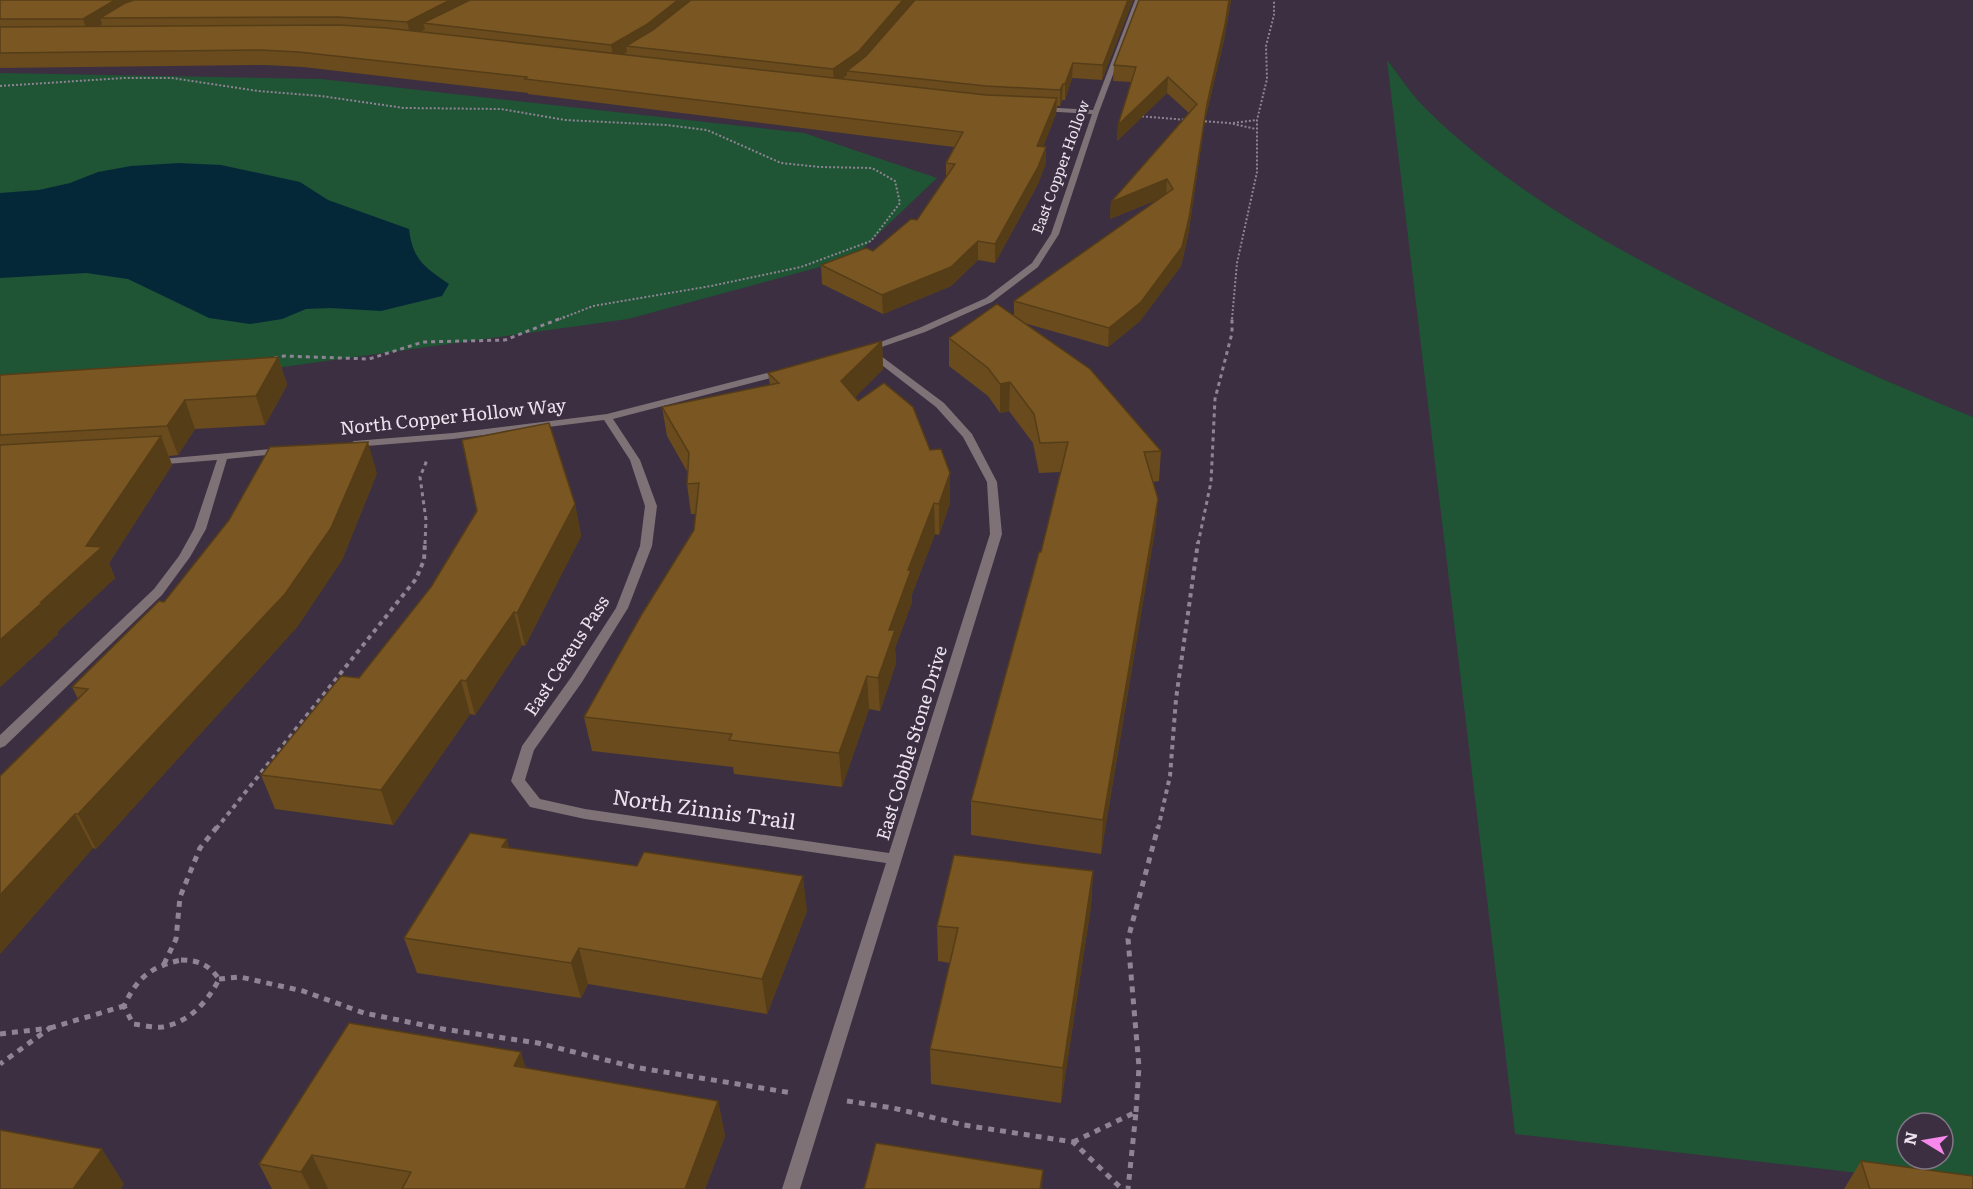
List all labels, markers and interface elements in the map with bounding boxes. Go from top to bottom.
street label: East Copper Hollow [1025,96,1095,237]
street label: North Copper Hollow Way [339,390,568,441]
street label: East Cereus Pass [517,590,615,721]
street label: East Cobble Stone Drive [868,642,953,843]
street label: North Zinnis Trail [611,779,798,836]
north arrow [1895,1111,1955,1171]
text: N [1896,1129,1922,1147]

